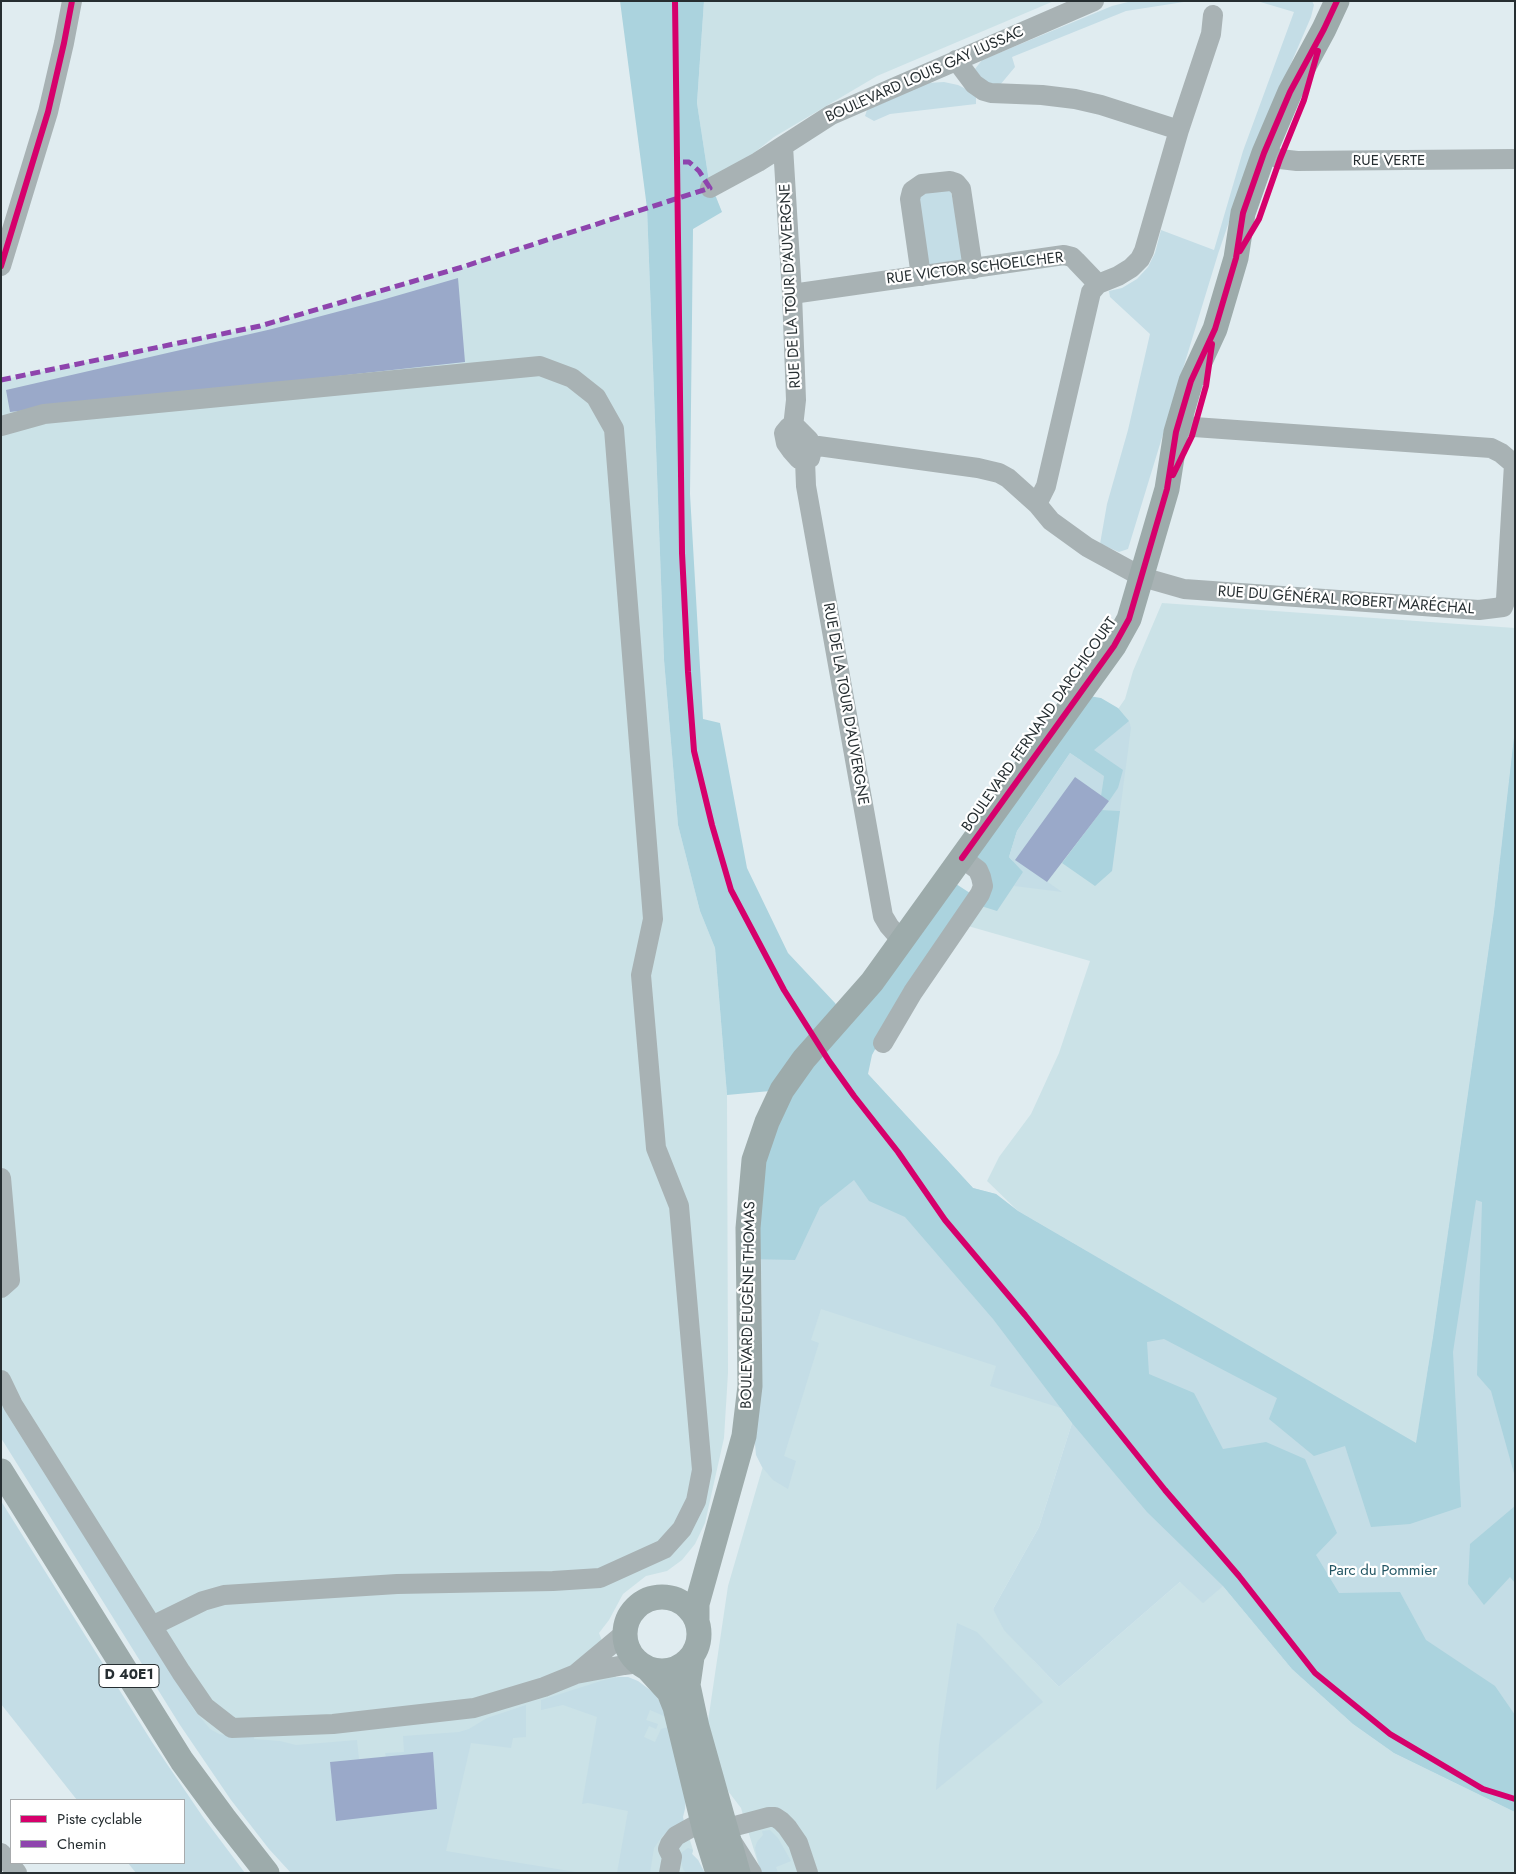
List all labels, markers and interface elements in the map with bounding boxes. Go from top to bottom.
street label: BOULEVARD LOUIS GAY LUSSAC [823,23,1027,127]
street label: RUE VERTE [1353,152,1425,170]
street label: RUE DE LA TOUR D'AUVERGNE [777,183,805,389]
street label: RUE VICTOR SCHOELCHER [885,249,1065,289]
street label: RUE DU GÉNÉRAL ROBERT MARÉCHAL [1217,583,1475,619]
street label: RUE DE LA TOUR D'AUVERGNE [818,601,872,807]
street label: BOULEVARD FERNAND DARCHICOURT [959,614,1121,836]
street label: BOULEVARD EUGÈNE THOMAS [738,1201,760,1409]
park label: Parc du Pommier [1329,1562,1437,1580]
road number: D 40E1 [99,1664,159,1688]
legend [10,1799,185,1864]
text: Piste cyclable [57,1808,142,1830]
text: Chemin [57,1833,106,1855]

